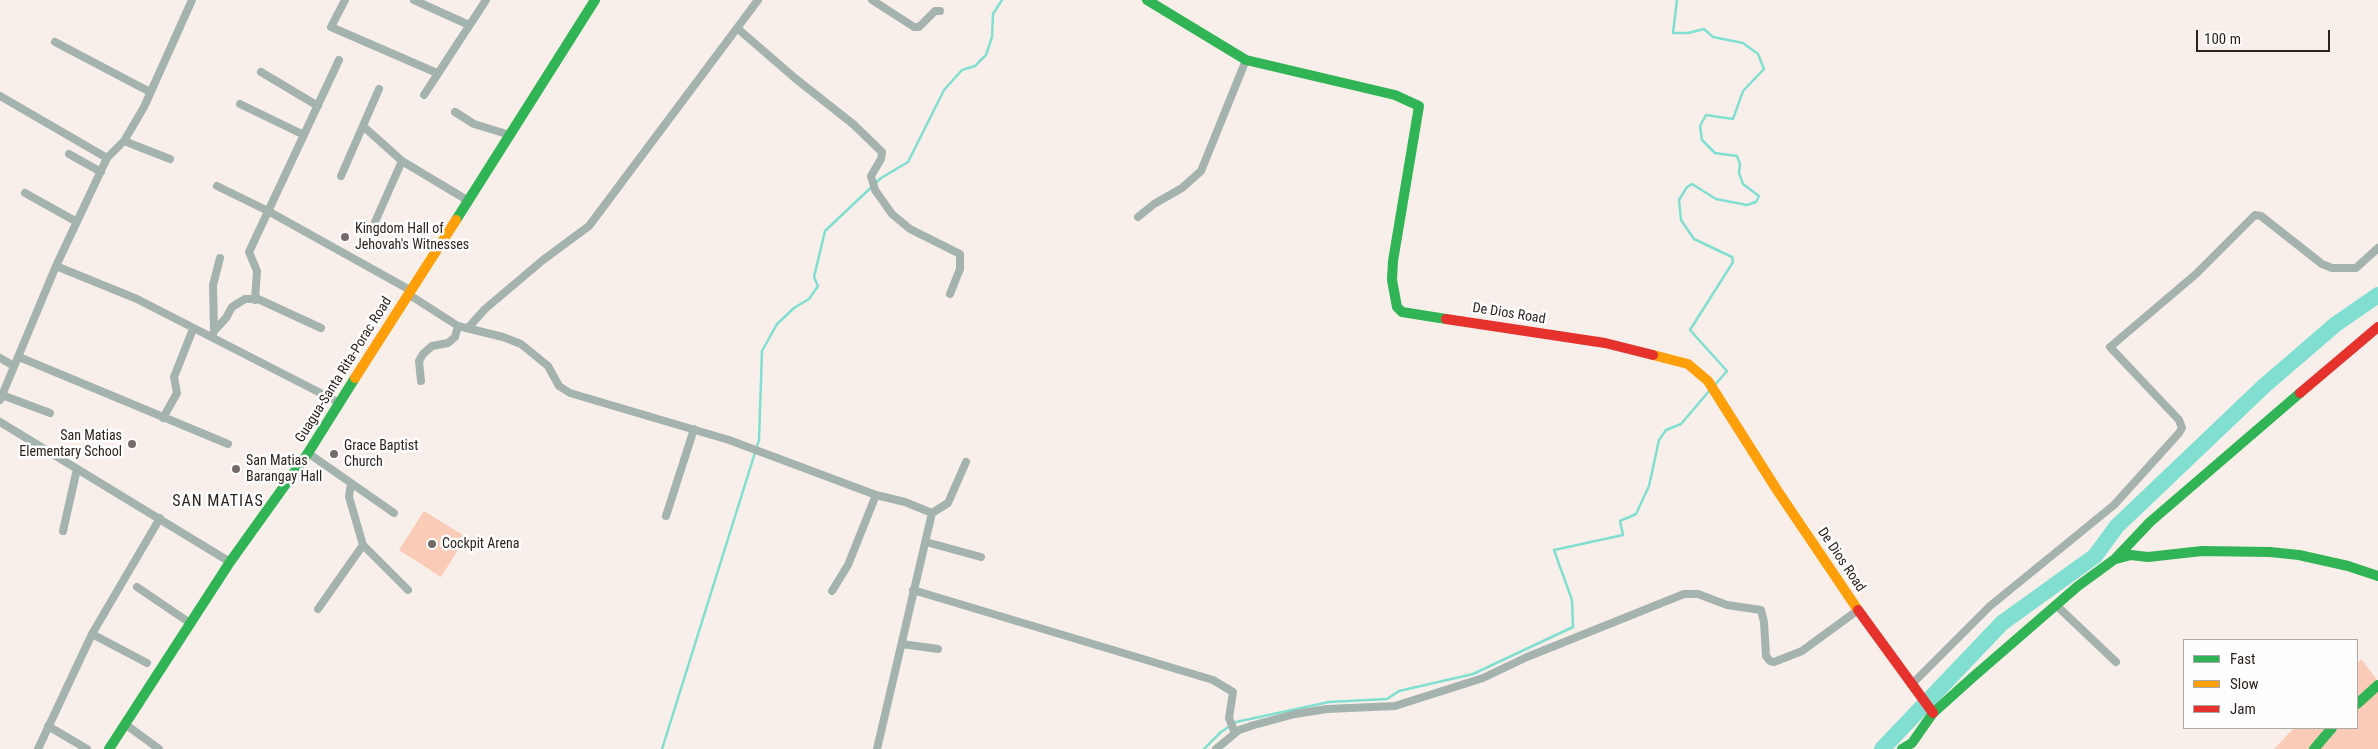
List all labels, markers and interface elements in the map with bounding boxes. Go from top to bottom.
scale bar [2198,20,2332,52]
text: 100 m [2204,30,2241,48]
place label: Kingdom Hall of Jehovah's Witnesses [355,221,469,253]
marker: Kingdom Hall of Jehovah's Witnesses [339,231,351,243]
street label: Guagua-Santa Rita-Porac Road [292,294,396,446]
street label: De Dios Road [1471,300,1547,328]
place label: San Matias Elementary School [19,428,122,461]
marker: San Matias Elementary School [126,438,138,450]
place label: Grace Baptist Church [344,438,418,471]
marker: Grace Baptist Church [328,448,340,460]
place label: San Matias Barangay Hall [246,453,322,486]
marker: San Matias Barangay Hall [230,463,242,475]
district label: SAN MATIAS [171,492,265,512]
street label: De Dios Road [1813,525,1869,595]
place label: Cockpit Arena [442,536,519,552]
marker: Cockpit Arena [426,538,438,550]
legend [2183,639,2358,729]
text: Fast [2230,650,2255,668]
text: Slow [2230,675,2259,693]
text: Jam [2230,700,2256,718]

